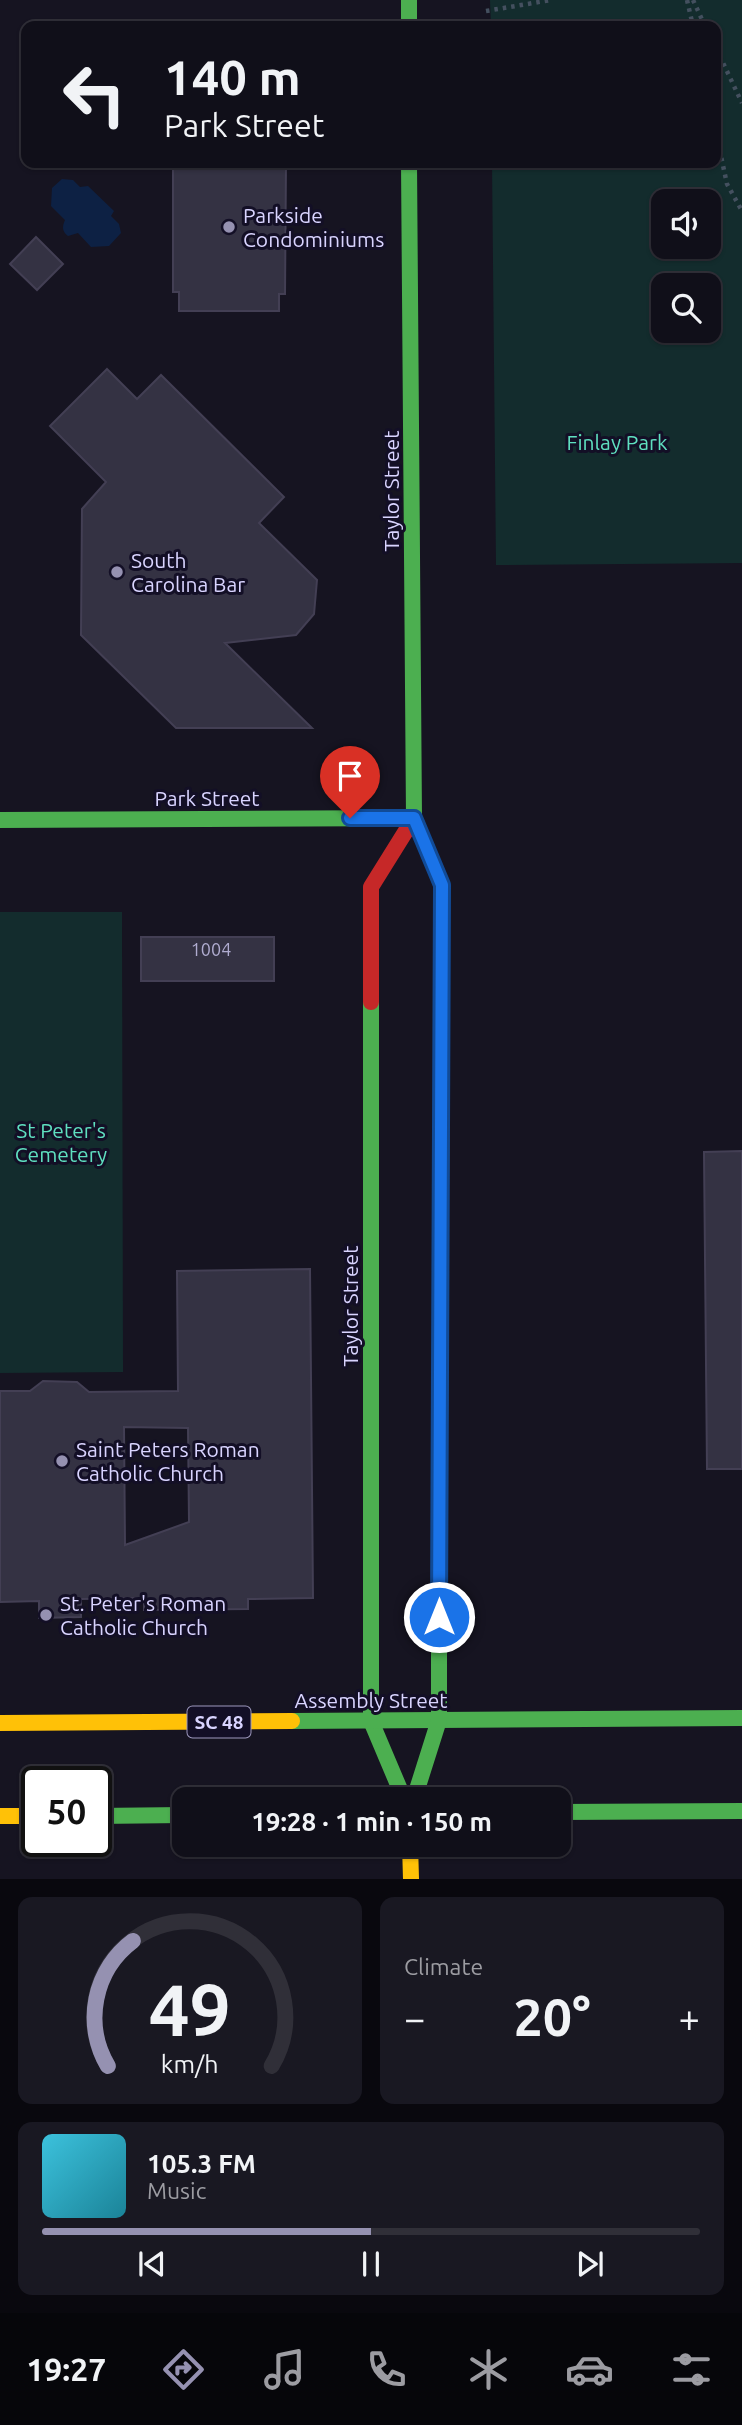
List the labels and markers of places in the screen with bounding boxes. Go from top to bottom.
place label: Parkside Condominiums [243,203,384,251]
marker: Parkside Condominiums [221,219,237,235]
place label: South Carolina Bar [131,548,245,596]
marker: South Carolina Bar [109,564,125,580]
pin [320,746,380,818]
place label: Saint Peters Roman Catholic Church [76,1437,260,1485]
marker: Saint Peters Roman Catholic Church [54,1453,70,1469]
place label: St. Peter's Roman Catholic Church [60,1591,226,1639]
marker: St. Peter's Roman Catholic Church [38,1607,54,1623]

